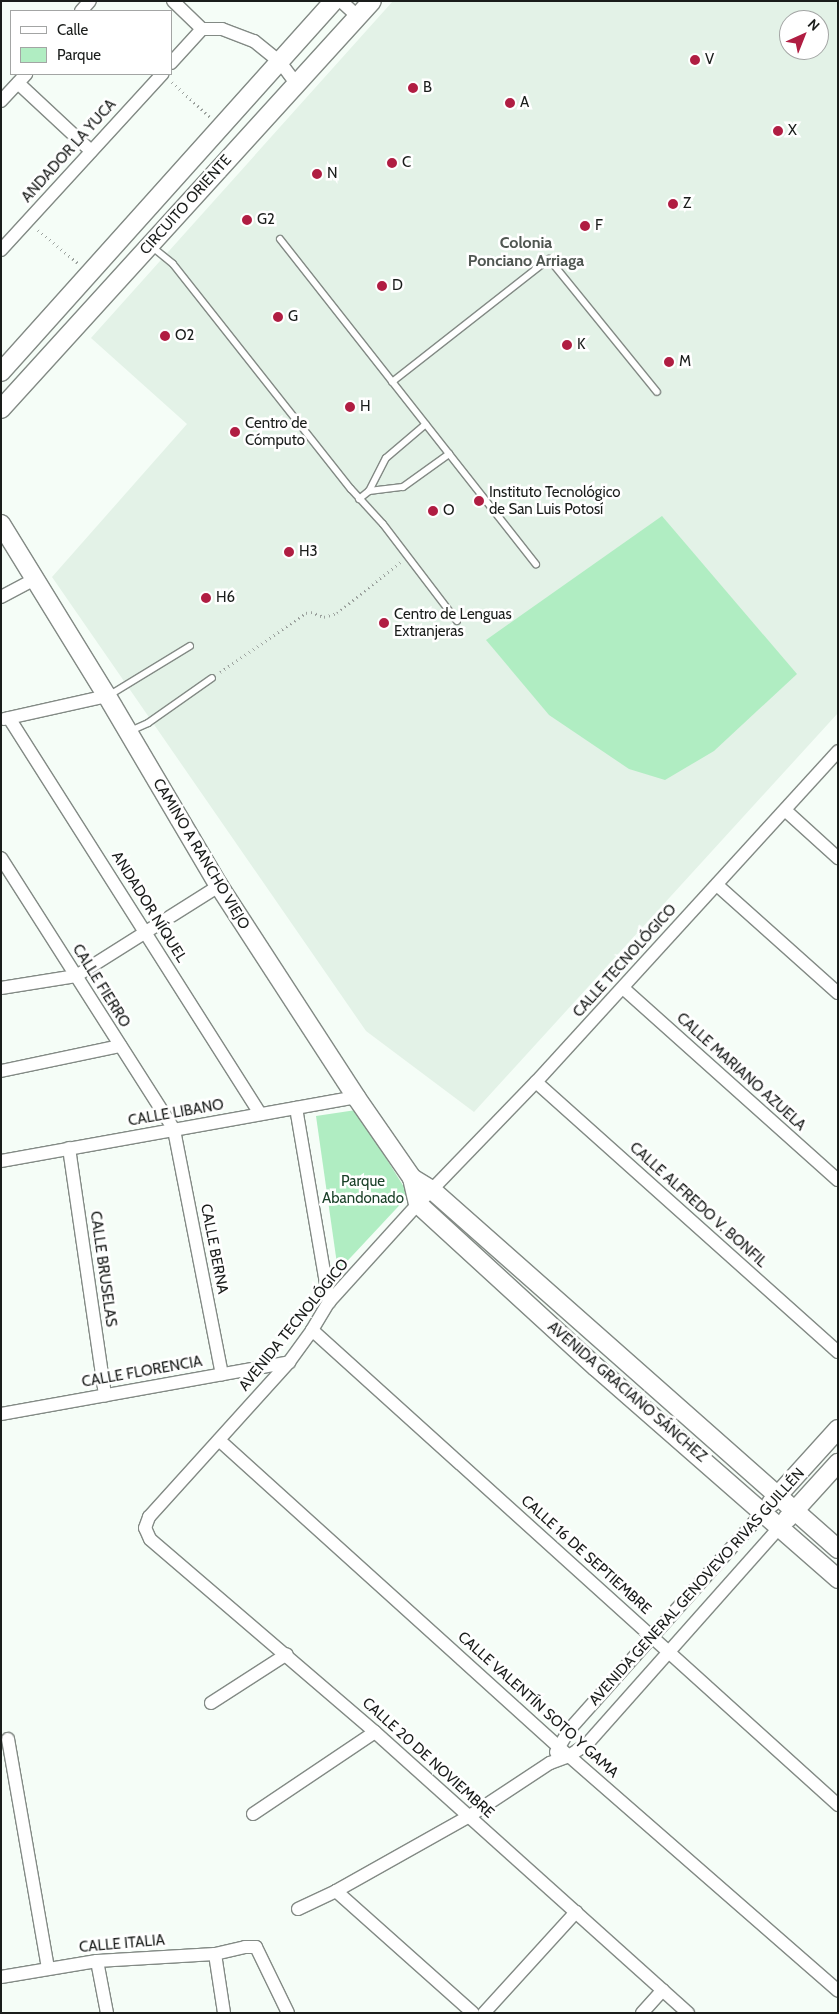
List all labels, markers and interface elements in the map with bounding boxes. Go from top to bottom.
legend [10,10,172,75]
north arrow [779,10,829,60]
text: N [804,15,824,35]
text: Calle [57,21,88,39]
text: Parque [57,46,101,64]
place label: V [705,51,714,69]
marker: V [689,54,701,66]
place label: B [423,79,432,97]
marker: B [407,82,419,94]
place label: A [520,94,529,112]
street label: ANDADOR LA YUCA [18,96,120,206]
marker: A [504,97,516,109]
place label: X [788,122,797,140]
marker: X [772,125,784,137]
street label: CIRCUITO ORIENTE [136,151,236,259]
place label: C [402,154,411,172]
marker: C [386,157,398,169]
place label: N [327,165,338,183]
marker: N [311,168,323,180]
place label: Z [683,195,691,213]
marker: Z [667,198,679,210]
place label: G2 [257,211,275,229]
marker: G2 [241,214,253,226]
place label: F [595,217,603,235]
marker: F [579,220,591,232]
district label: Colonia Ponciano Arriaga [468,233,584,271]
place label: D [392,277,403,295]
marker: D [376,280,388,292]
place label: G [288,308,298,326]
marker: G [272,311,284,323]
place label: O2 [175,327,194,345]
marker: O2 [159,330,171,342]
place label: K [577,336,585,354]
marker: K [561,339,573,351]
place label: M [679,353,691,371]
marker: M [663,356,675,368]
place label: H [360,398,371,416]
marker: H [344,401,356,413]
place label: Centro de Cómputo [245,414,307,449]
marker: Centro de Cómputo [229,426,241,438]
place label: Instituto Tecnológico de San Luis Potosí [489,483,621,518]
marker: Instituto Tecnológico de San Luis Potosí [473,495,485,507]
place label: O [443,502,455,520]
marker: O [427,505,439,517]
place label: H3 [299,543,318,561]
marker: H3 [283,546,295,558]
place label: H6 [216,589,235,607]
marker: H6 [200,592,212,604]
place label: Centro de Lenguas Extranjeras [394,605,512,640]
marker: Centro de Lenguas Extranjeras [378,617,390,629]
street label: CAMINO A RANCHO VIEJO [149,775,253,933]
street label: ANDADOR NÍQUEL [108,848,190,966]
street label: CALLE TECNOLÓGICO [570,901,680,1021]
street label: CALLE FIERRO [68,941,134,1031]
street label: CALLE MARIANO AZUELA [673,1009,809,1135]
street label: CALLE LIBANO [127,1096,225,1130]
street label: CALLE ALFREDO V. BONFIL [626,1139,770,1271]
park label: Parque Abandonado [322,1172,404,1207]
street label: CALLE BERNA [196,1202,232,1296]
street label: CALLE BRUSELAS [86,1210,120,1328]
street label: AVENIDA TECNOLÓGICO [235,1255,353,1395]
street label: AVENIDA GRACIANO SÁNCHEZ [544,1318,710,1466]
street label: CALLE FLORENCIA [80,1353,204,1391]
street label: AVENIDA GENERAL GENOVEVO RIVAS GUILLÉN [586,1465,808,1709]
street label: CALLE 16 DE SEPTIEMBRE [517,1492,655,1618]
street label: CALLE VALENTÍN SOTO Y GAMA [454,1628,622,1782]
street label: CALLE 20 DE NOVIEMBRE [358,1694,498,1822]
street label: CALLE ITALIA [78,1931,166,1957]

